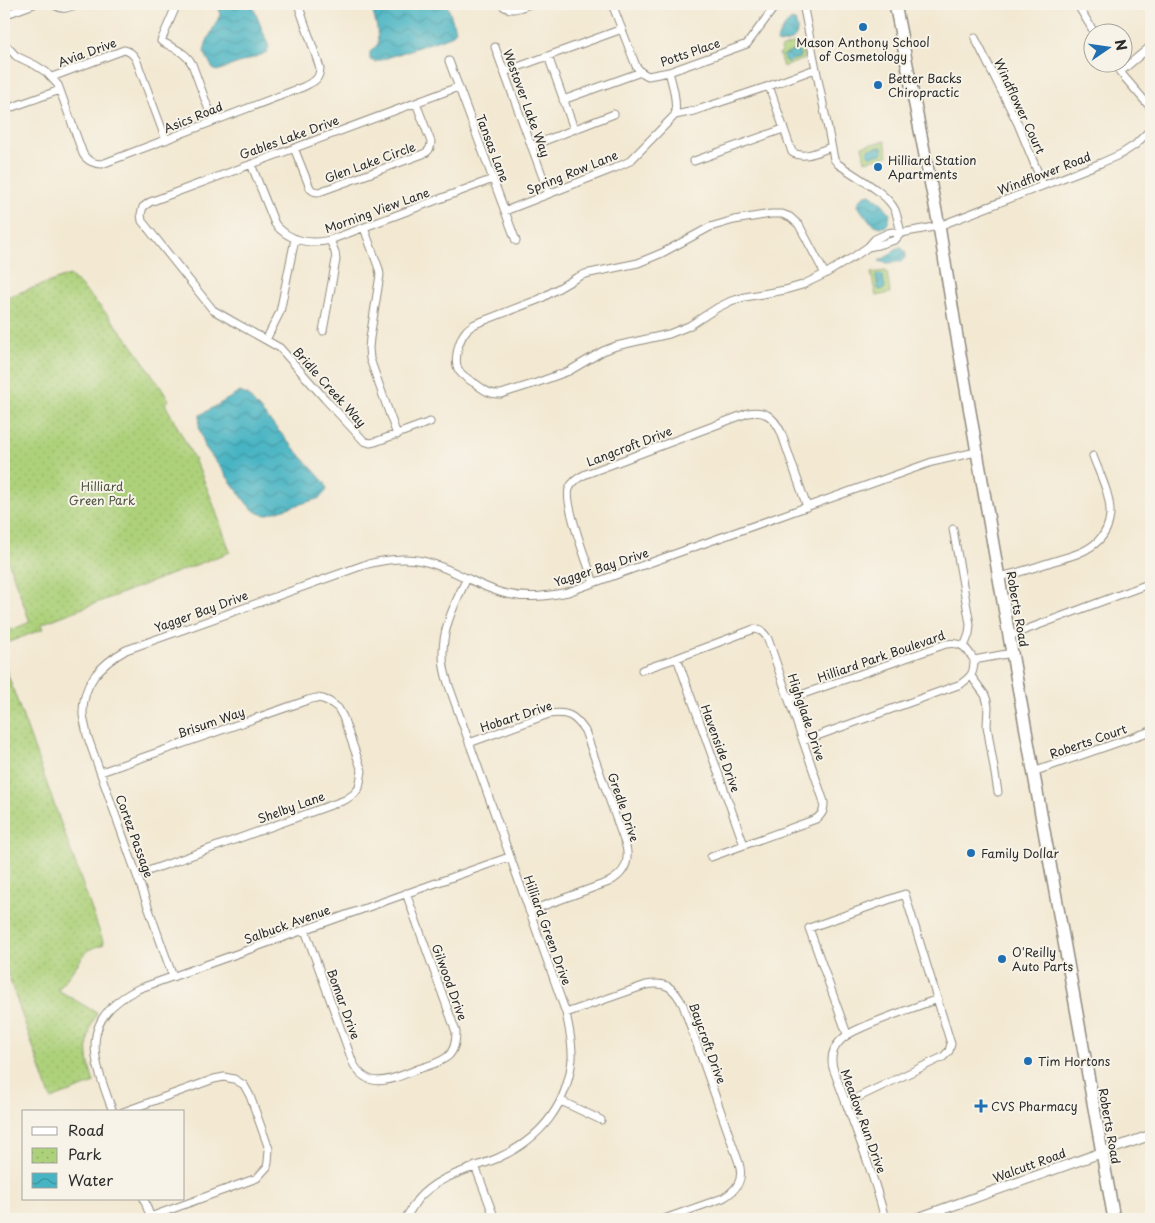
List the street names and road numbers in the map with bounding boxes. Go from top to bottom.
street label: Avia Drive [55,33,119,71]
street label: Potts Place [658,33,722,71]
street label: Westover Lake Way [499,46,555,160]
street label: Windflower Court [990,55,1050,157]
street label: Asics Road [161,97,225,137]
street label: Gables Lake Drive [237,110,342,163]
street label: Tansas Lane [472,111,514,185]
street label: Glen Lake Circle [322,137,418,187]
street label: Spring Row Lane [524,146,620,198]
street label: Windflower Road [995,147,1093,199]
street label: Morning View Lane [322,183,432,237]
street label: Bridle Creek Way [289,343,371,431]
street label: Langcroft Drive [584,421,674,471]
street label: Yagger Bay Drive [551,543,651,591]
street label: Roberts Road [1002,570,1034,648]
street label: Yagger Bay Drive [152,586,250,636]
street label: Hilliard Park Boulevard [815,625,948,686]
street label: Highglade Drive [784,671,830,763]
street label: Hobart Drive [478,696,554,736]
street label: Brisum Way [175,702,247,742]
street label: Havenside Drive [697,702,745,794]
street label: Roberts Court [1047,719,1129,763]
street label: Gredle Drive [604,770,644,844]
street label: Shelby Lane [255,786,327,828]
street label: Cortez Passage [112,792,158,880]
street label: Hilliard Green Drive [520,872,576,988]
street label: Salbuck Avenue [241,900,333,948]
street label: Gilwood Drive [428,941,472,1023]
street label: Bomar Drive [323,966,365,1042]
street label: Baycroft Drive [685,1000,731,1086]
street label: Meadow Run Drive [837,1067,891,1175]
street label: Roberts Road [1094,1087,1126,1165]
street label: Walcutt Road [990,1143,1068,1187]

